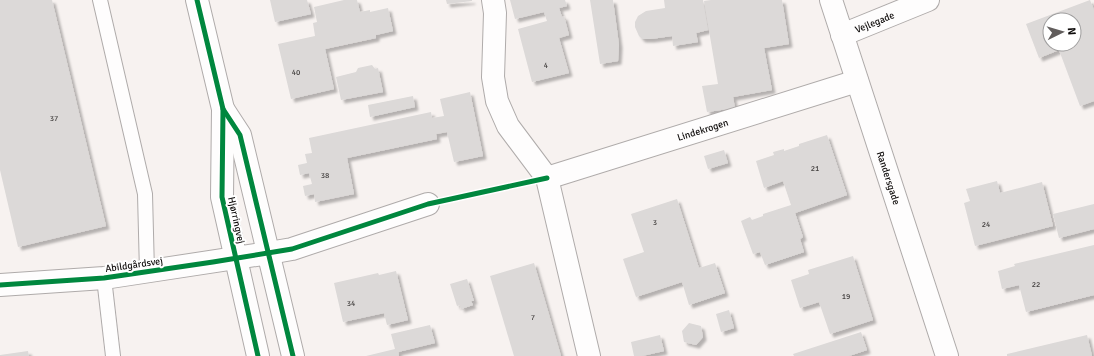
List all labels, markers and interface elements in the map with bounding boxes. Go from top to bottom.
street label: Vejlegade [853,9,896,36]
north arrow [1042,12,1082,52]
text: N [1065,27,1078,36]
house number: 4 [544,60,549,70]
house number: 40 [292,67,300,77]
house number: 37 [50,113,58,123]
street label: Lindekrogen [676,117,730,144]
street label: Randersgade [874,150,902,206]
house number: 21 [811,163,819,173]
house number: 38 [321,170,329,180]
street label: Hjørringvej [225,196,247,245]
house number: 3 [653,217,657,227]
house number: 24 [982,219,991,229]
street label: Abildgårdsvej [105,255,164,275]
house number: 22 [1032,279,1040,289]
house number: 19 [842,291,850,301]
house number: 34 [347,298,356,308]
house number: 7 [531,312,535,322]

